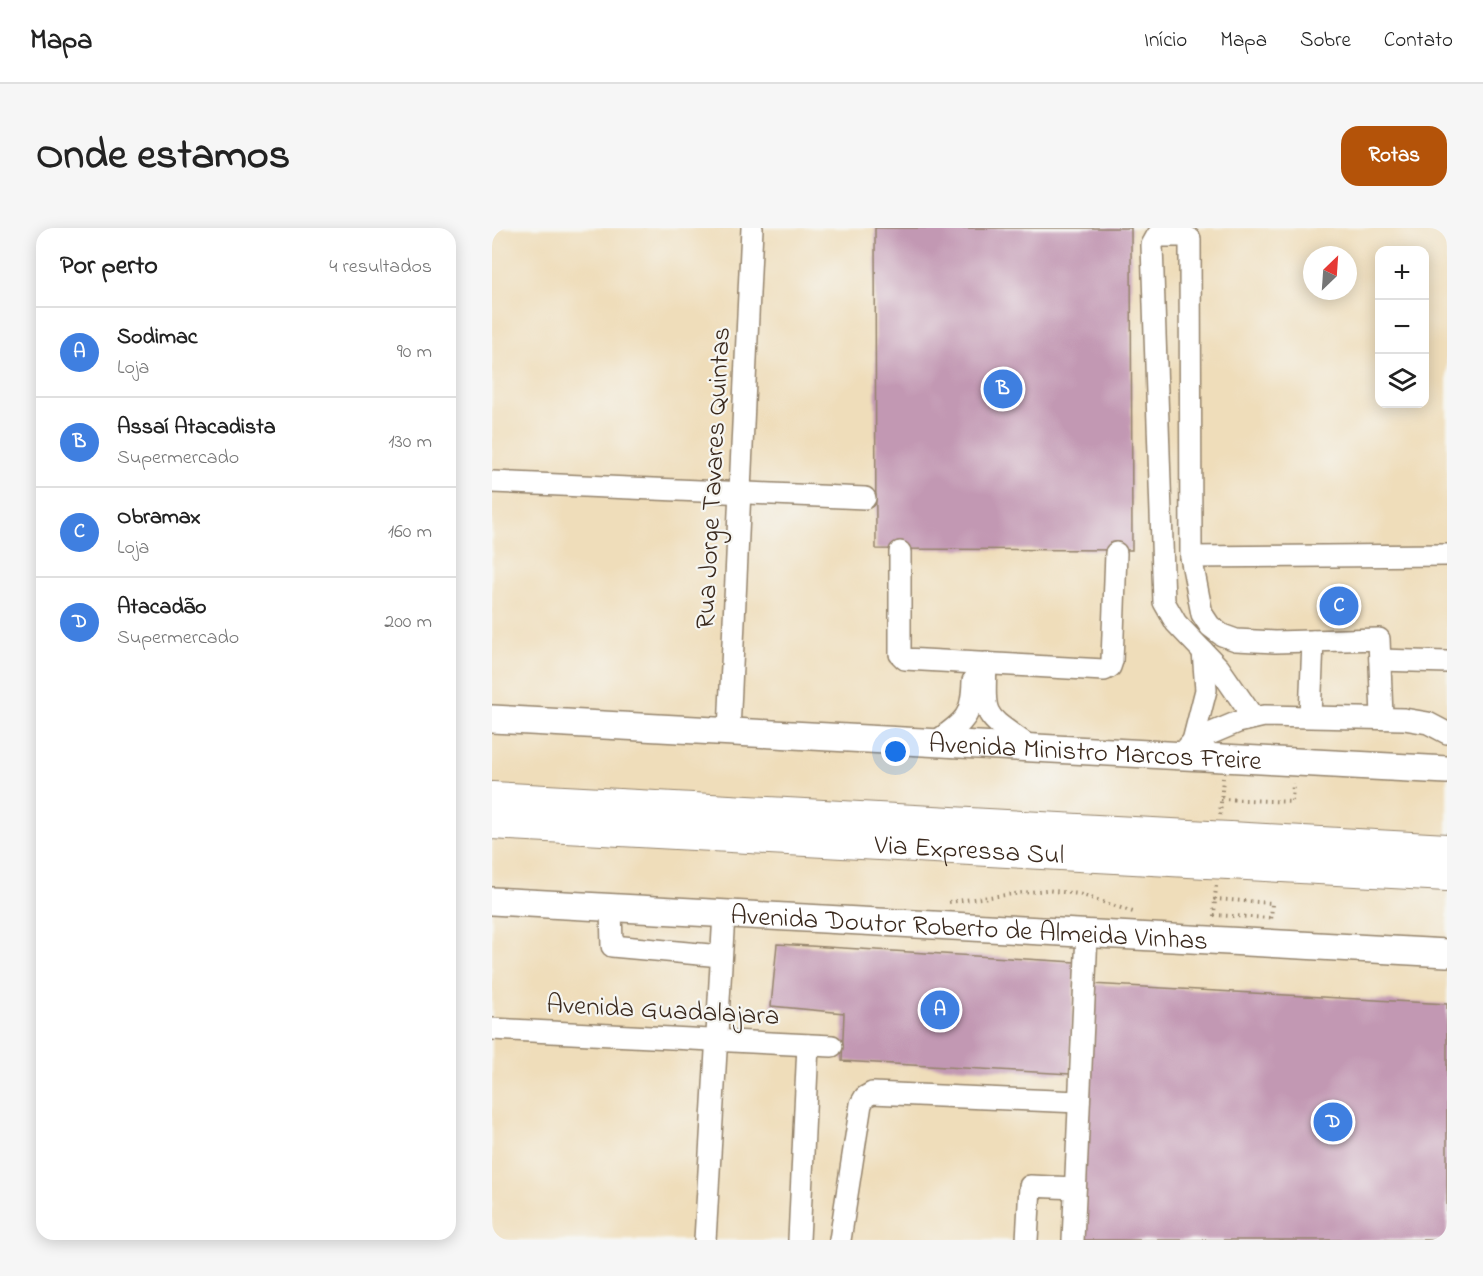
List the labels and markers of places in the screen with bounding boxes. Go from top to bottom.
pin: B [984,366,1022,412]
pin: C [1320,584,1358,628]
pin: A [920,988,960,1032]
pin: D [1314,1100,1352,1144]

